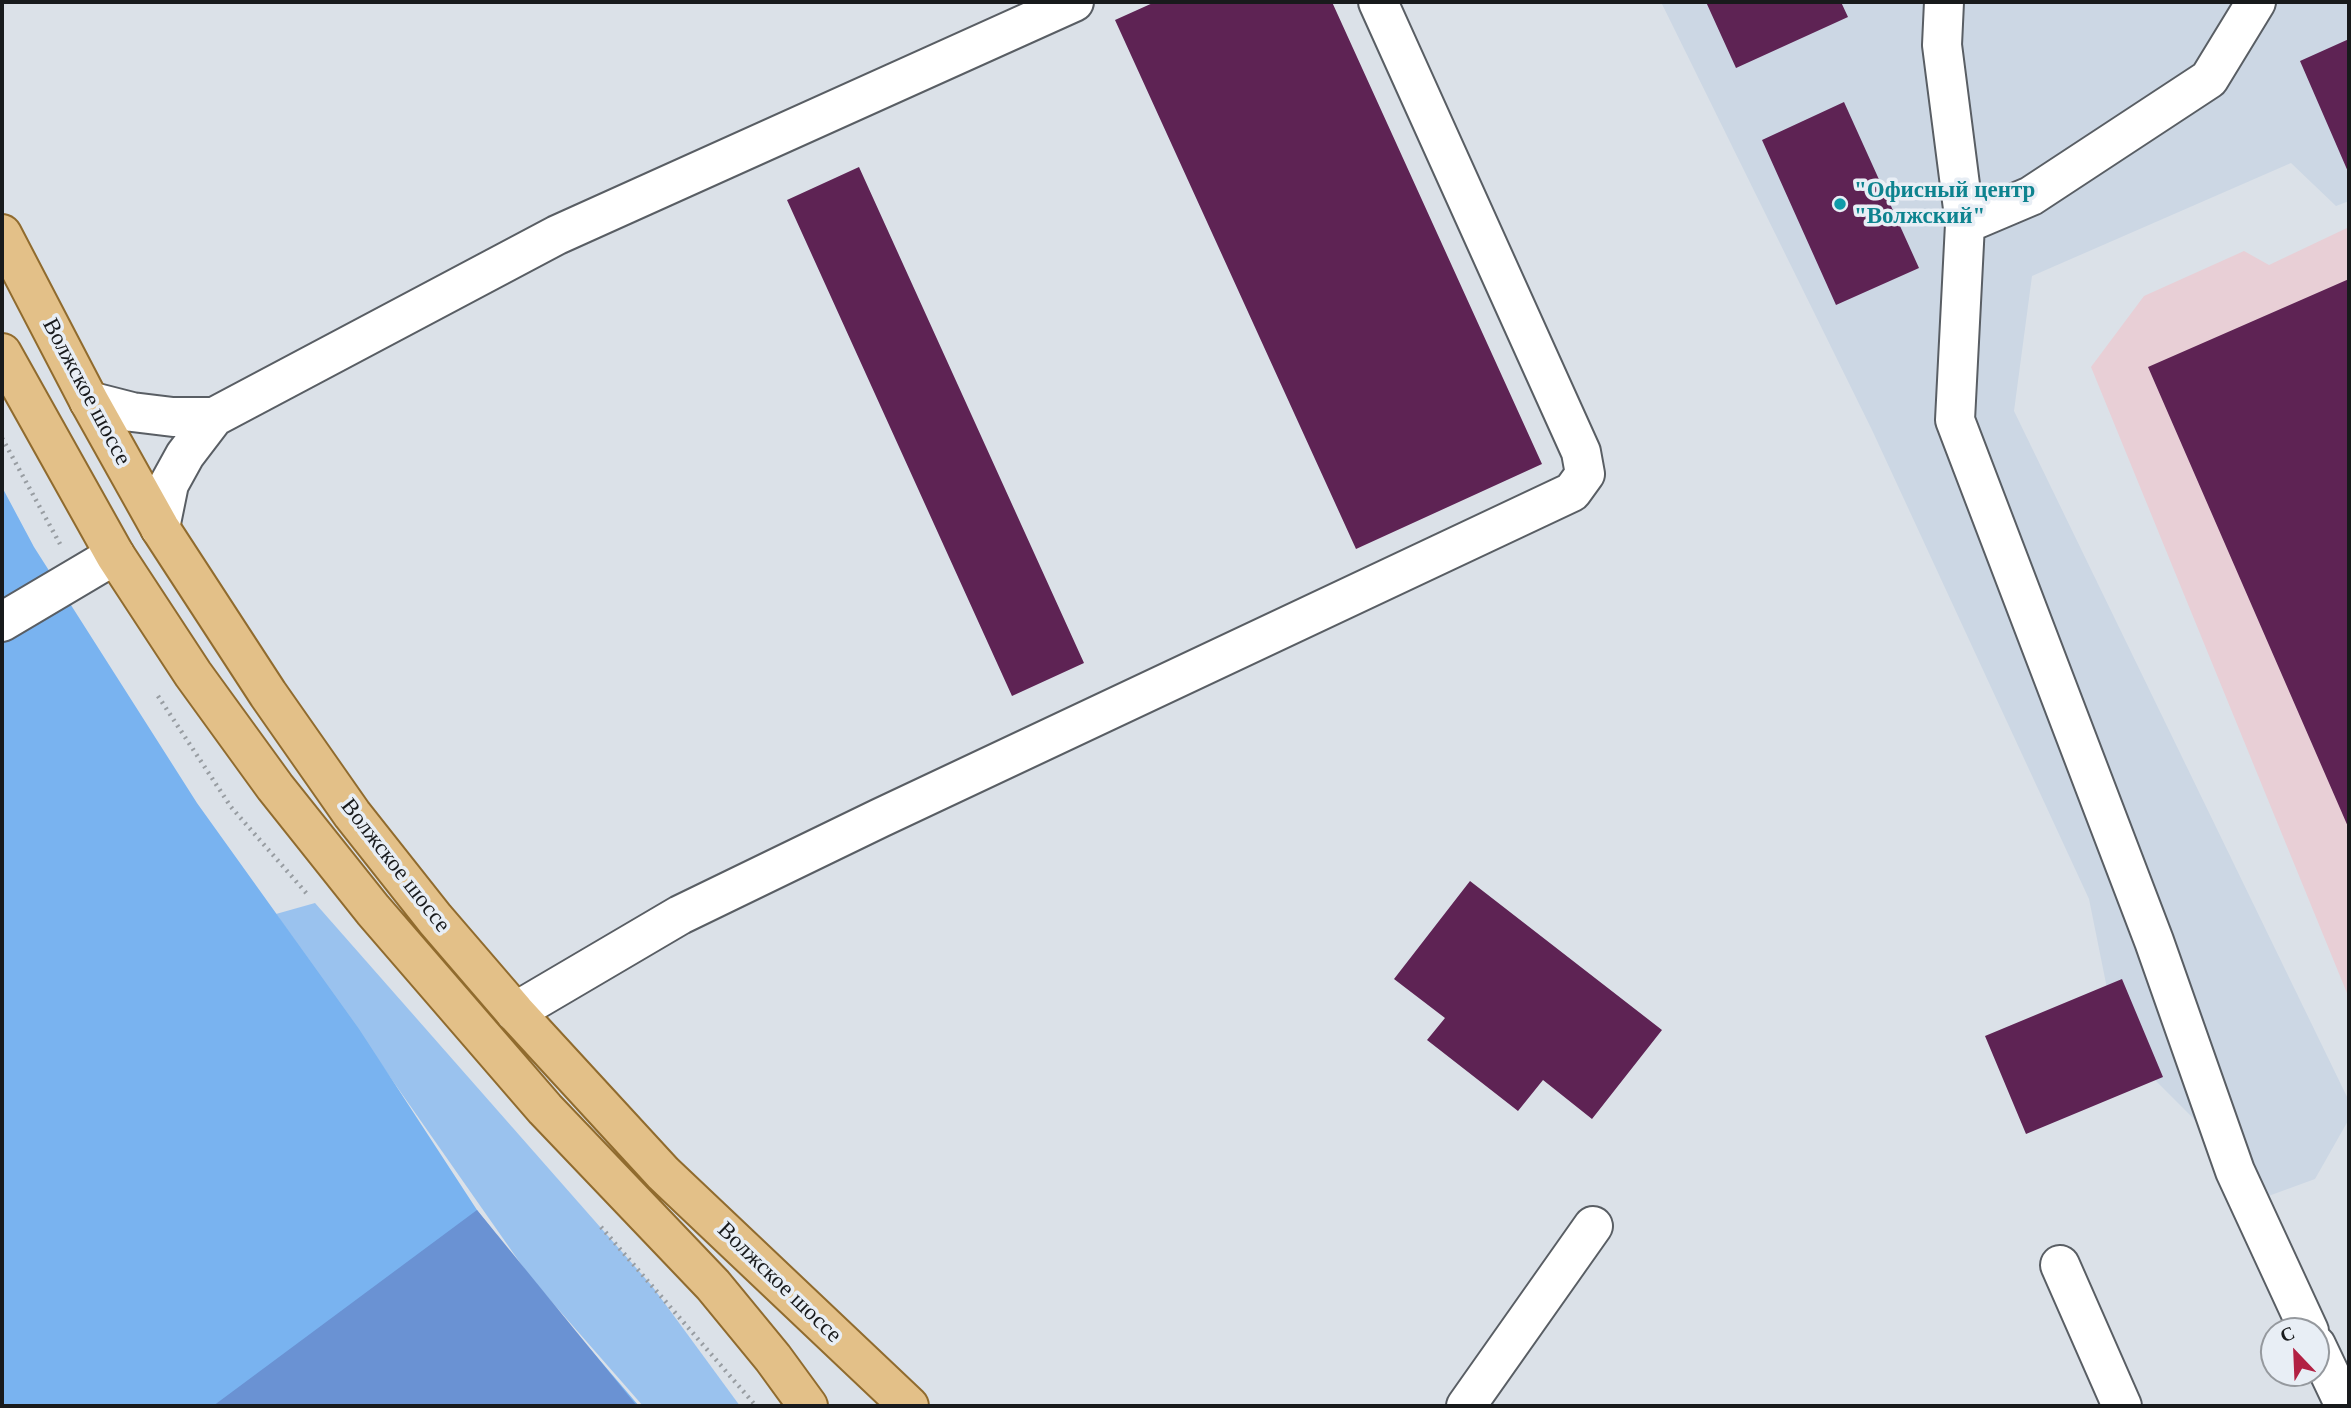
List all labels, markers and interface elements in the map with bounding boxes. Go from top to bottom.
place label: "Офисный центр "Волжский" [1854,177,2035,231]
marker: "Офисный центр "Волжский" [1832,196,1848,212]
street label: Волжское шоссе [36,314,136,470]
street label: Волжское шоссе [334,794,456,938]
street label: Волжское шоссе [711,1217,847,1349]
north arrow [2260,1317,2330,1387]
text: С [2277,1322,2298,1346]

